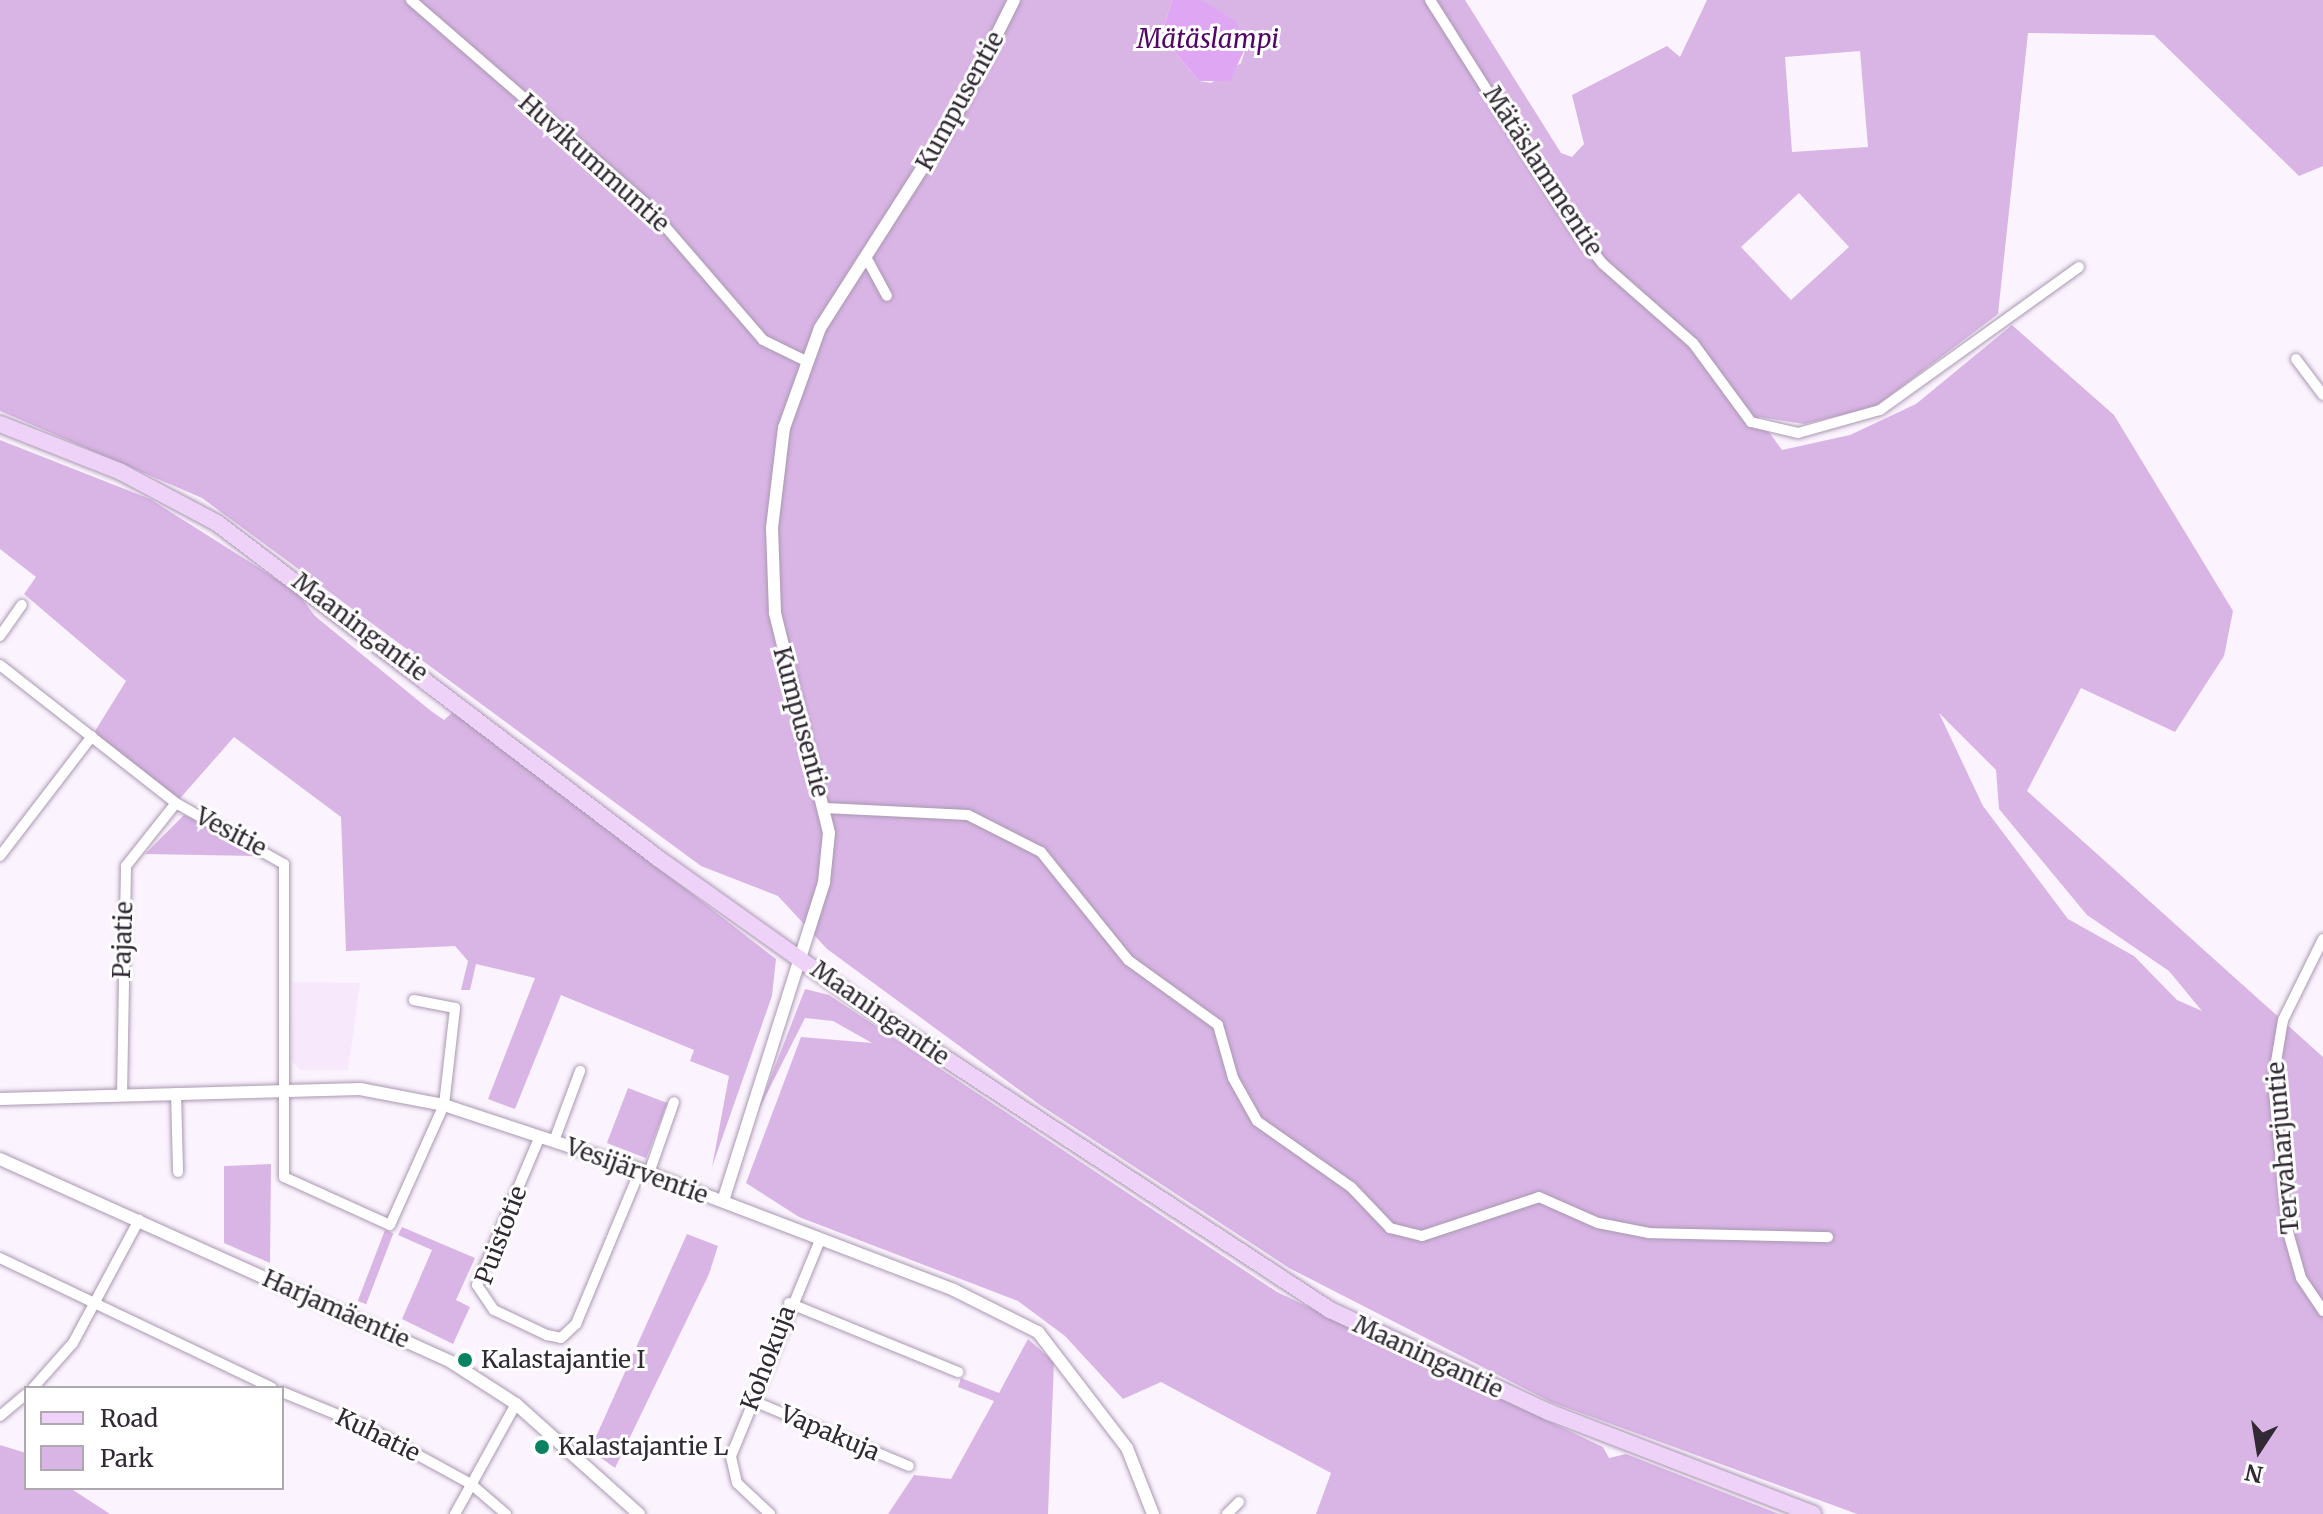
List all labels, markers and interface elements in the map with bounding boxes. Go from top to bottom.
water label: Mätäslampi [1137,23,1279,55]
street label: Kumpusentie [910,27,1010,175]
street label: Mätäslammentie [1477,81,1609,261]
street label: Huvikummuntie [513,88,675,238]
street label: Maaningantie [287,567,433,687]
street label: Kumpusentie [767,644,835,800]
street label: Vesitie [191,801,271,863]
street label: Pajatie [107,901,139,979]
street label: Maaningantie [806,955,954,1071]
street label: Tervaharjuntie [2261,1061,2305,1235]
street label: Vesijärventie [562,1132,712,1210]
street label: Puistotie [469,1182,533,1288]
street label: Harjamäentie [258,1264,414,1354]
street label: Kohokuja [735,1302,801,1414]
street label: Maaningantie [1349,1310,1507,1404]
place label: Kalastajantie I [481,1346,646,1374]
marker: Kalastajantie I [456,1351,474,1369]
legend [24,1386,284,1490]
street label: Vapakuja [776,1399,884,1467]
street label: Kuhatie [331,1402,425,1468]
text: Road [100,1403,158,1434]
north arrow [2219,1410,2299,1490]
place label: Kalastajantie L [558,1433,728,1461]
marker: Kalastajantie L [533,1438,551,1456]
text: Park [100,1443,153,1474]
text: N [2243,1458,2265,1489]

